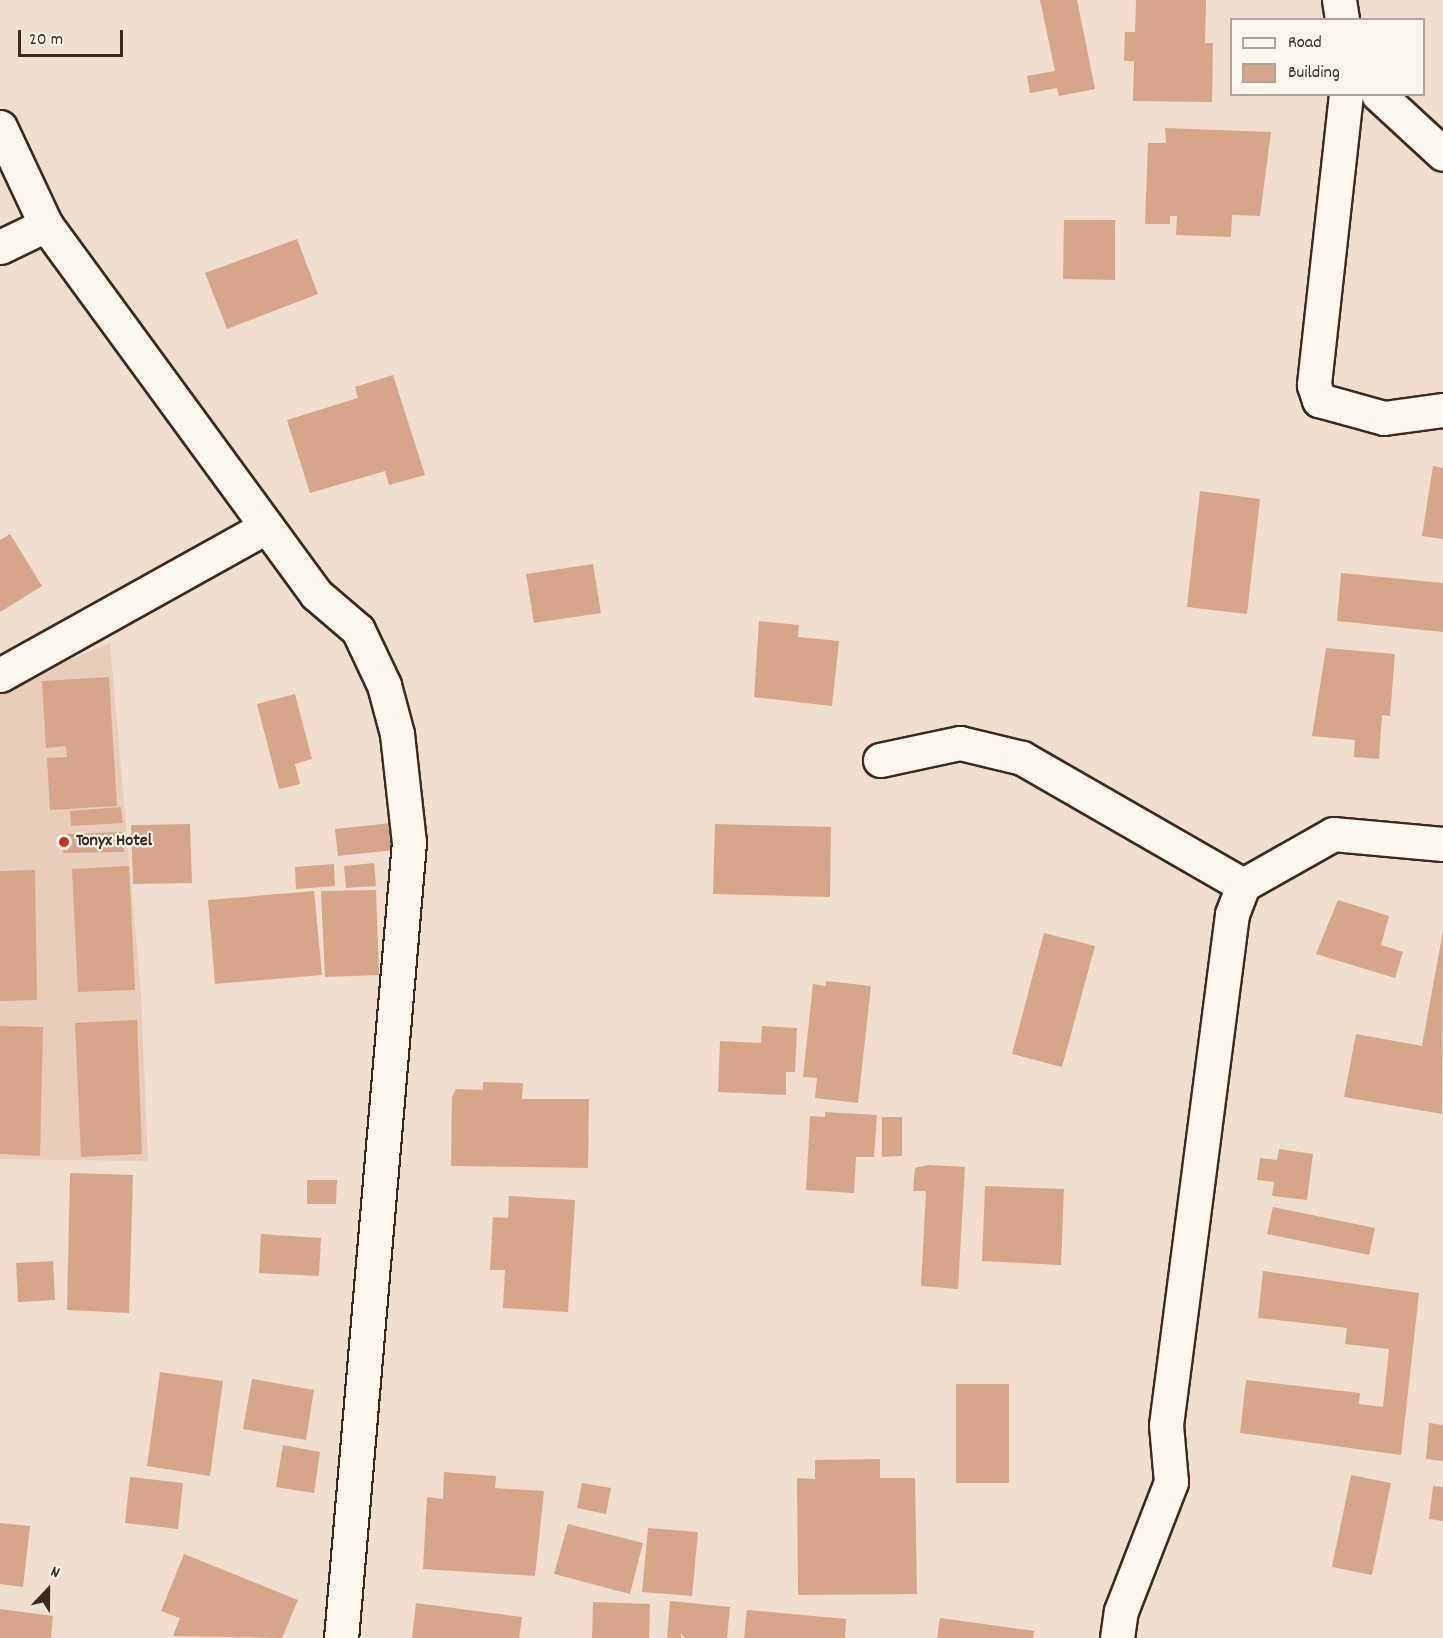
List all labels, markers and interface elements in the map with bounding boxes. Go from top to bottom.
scale bar [21,18,126,56]
legend [1230,18,1425,96]
text: 20 m [29,28,63,53]
text: Road [1288,31,1322,56]
text: Building [1288,61,1340,86]
place label: Tonyx Hotel [76,831,152,853]
marker: Tonyx Hotel [57,835,71,849]
north arrow [18,1560,78,1620]
text: N [47,1561,63,1585]

